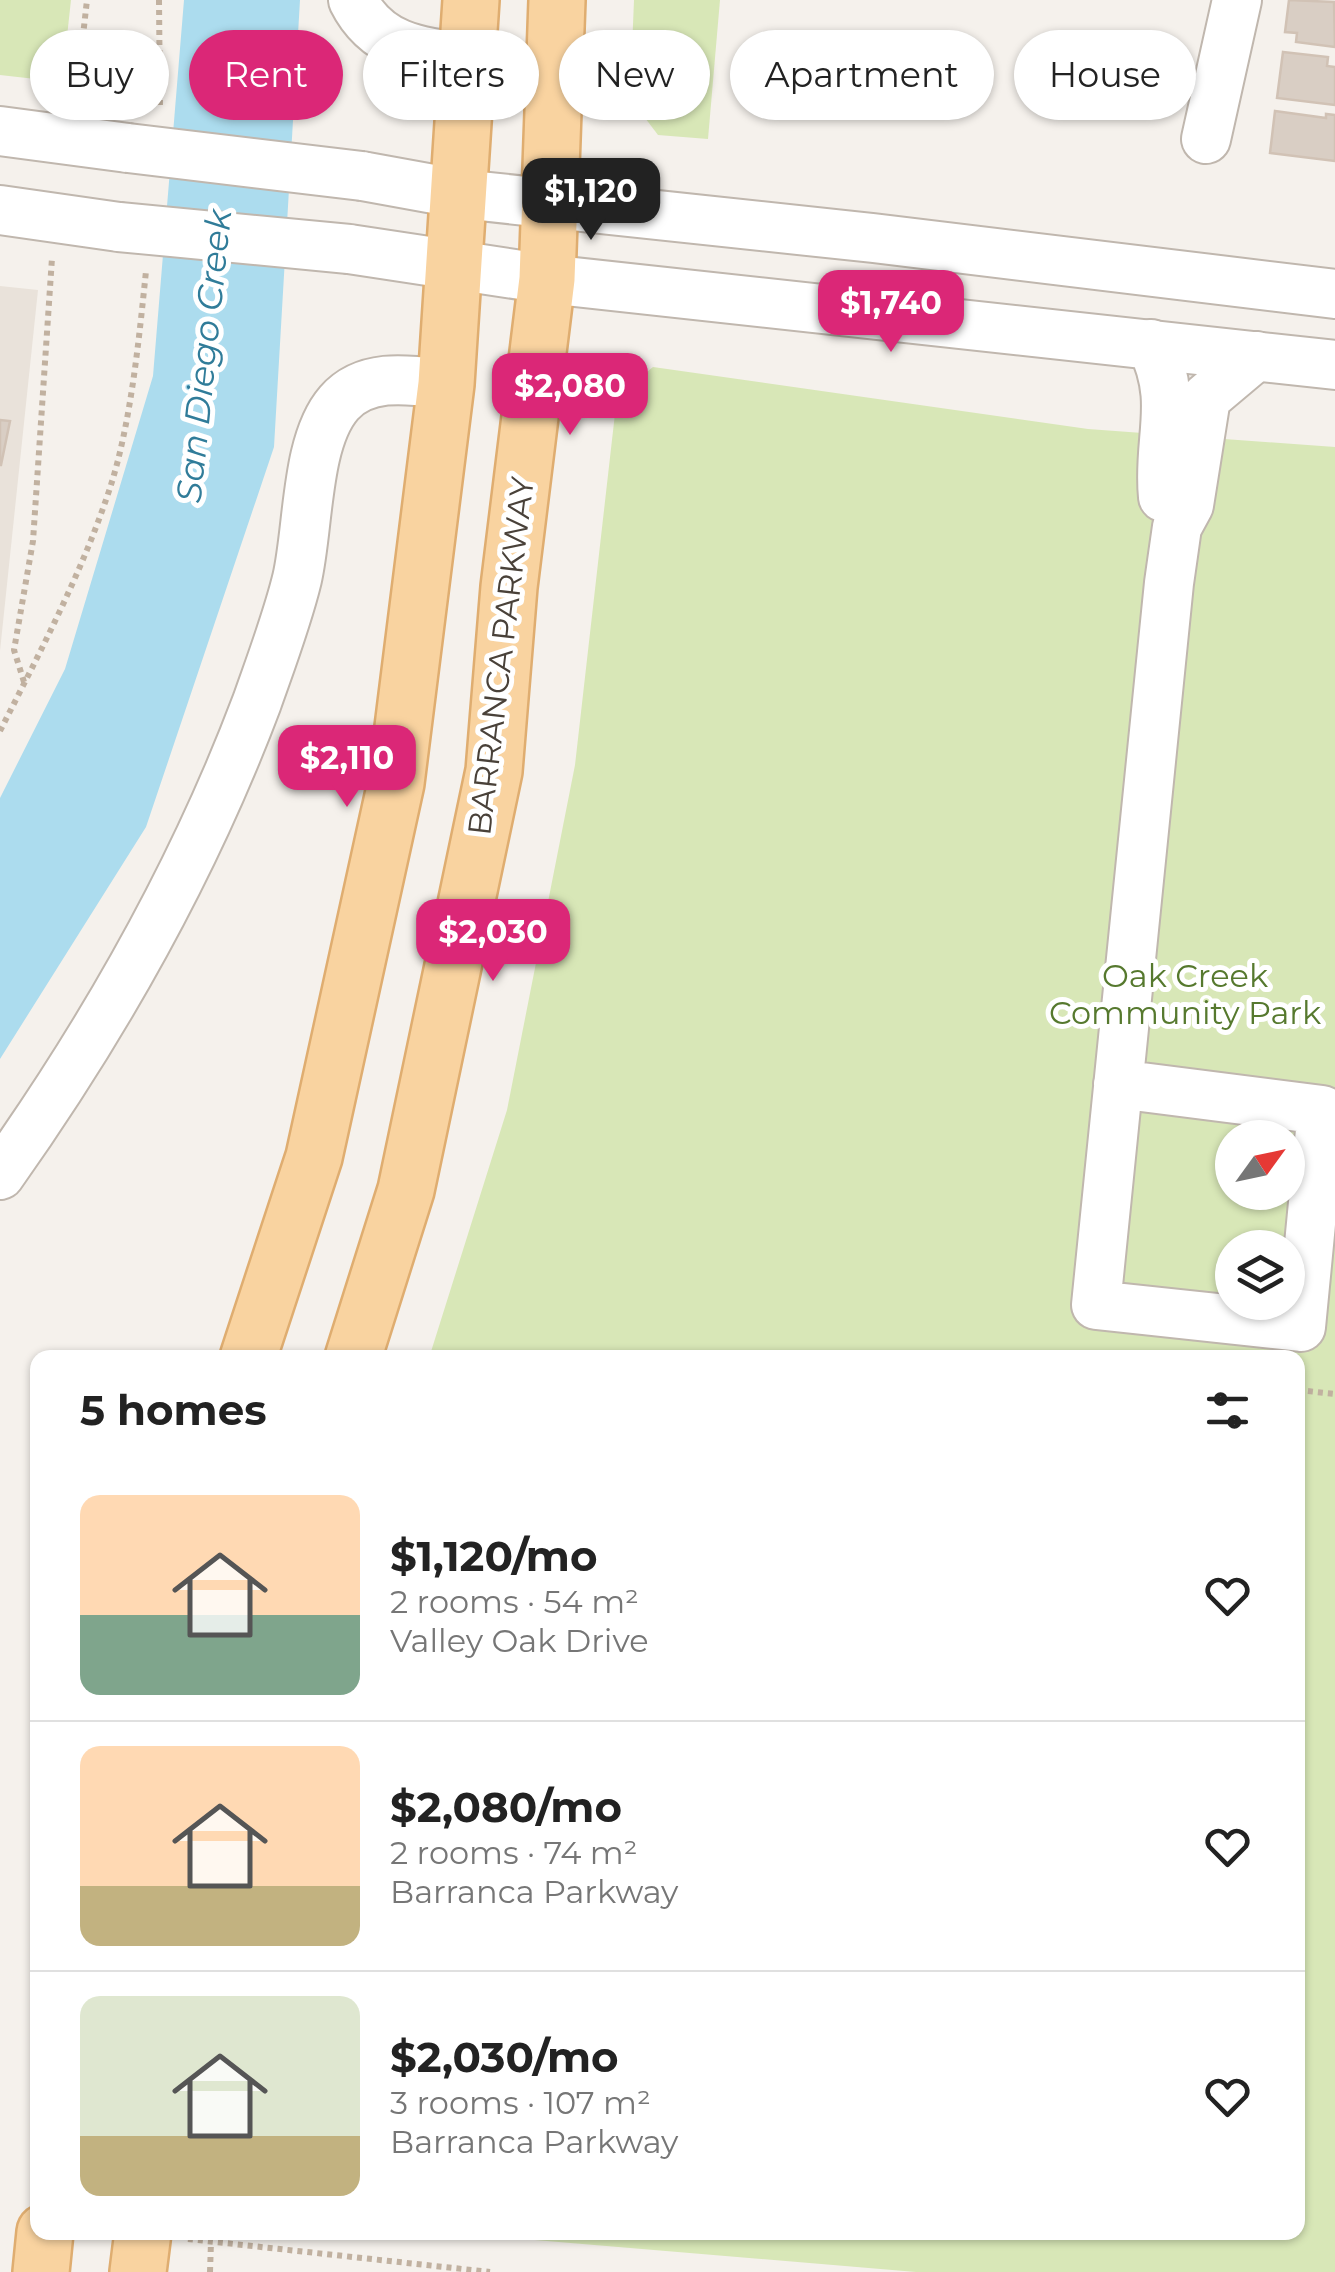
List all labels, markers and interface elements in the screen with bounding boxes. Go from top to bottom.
chip: Buy [30,30,169,120]
chip: Rent [189,30,343,120]
chip: Filters [363,30,539,120]
chip: New [559,30,710,120]
chip: Apartment [730,30,994,120]
chip: House [1014,30,1196,120]
pin: $1,120 [510,158,672,243]
text: $1,120 [544,171,638,210]
water label: San Diego Creek [167,205,241,505]
pin: $1,740 [810,270,972,355]
text: $1,740 [840,283,942,322]
pin: $2,080 [489,353,651,438]
text: $2,080 [514,366,626,405]
street label: BARRANCA PARKWAY [459,474,542,837]
pin: $2,110 [266,725,428,810]
text: $2,110 [300,738,394,777]
pin: $2,030 [412,899,574,984]
text: $2,030 [438,912,548,951]
park label: Oak Creek Community Park [1049,956,1321,1032]
north arrow [1215,1120,1305,1210]
map controls [1215,1120,1305,1320]
button: layers [1215,1230,1305,1320]
icon: filters [1200,1383,1255,1438]
text: 5 homes [80,1384,267,1436]
text: $1,120/mo [390,1530,598,1582]
icon: home [160,1535,280,1655]
icon: heart [1200,1568,1255,1623]
text: 2 rooms · 54 m² [390,1582,639,1621]
text: Valley Oak Drive [390,1621,649,1660]
text: $2,080/mo [390,1781,622,1833]
icon: home [160,1786,280,1906]
icon: heart [1200,1819,1255,1874]
text: 2 rooms · 74 m² [390,1833,638,1872]
text: Barranca Parkway [390,1872,678,1911]
text: $2,030/mo [390,2031,619,2083]
icon: home [160,2036,280,2156]
icon: heart [1200,2069,1255,2124]
text: 3 rooms · 107 m² [390,2083,651,2122]
text: Barranca Parkway [390,2122,678,2161]

